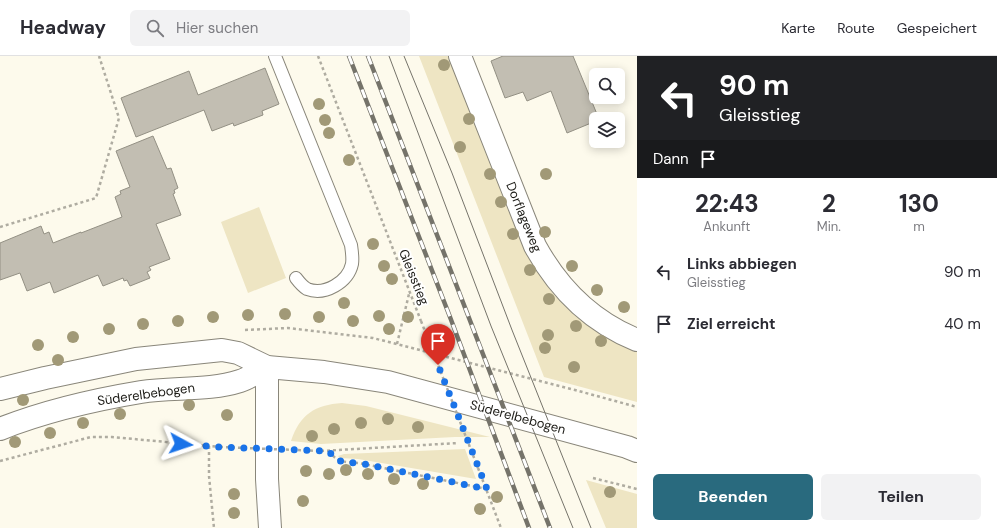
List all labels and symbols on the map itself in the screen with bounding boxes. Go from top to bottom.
street label: Dorflageweg [502,179,546,255]
street label: Gleisstieg [395,247,433,307]
pin [421,324,455,365]
street label: Süderelbebogen [96,379,196,409]
street label: Süderelbebogen [468,396,568,438]
position arrow [160,423,202,465]

